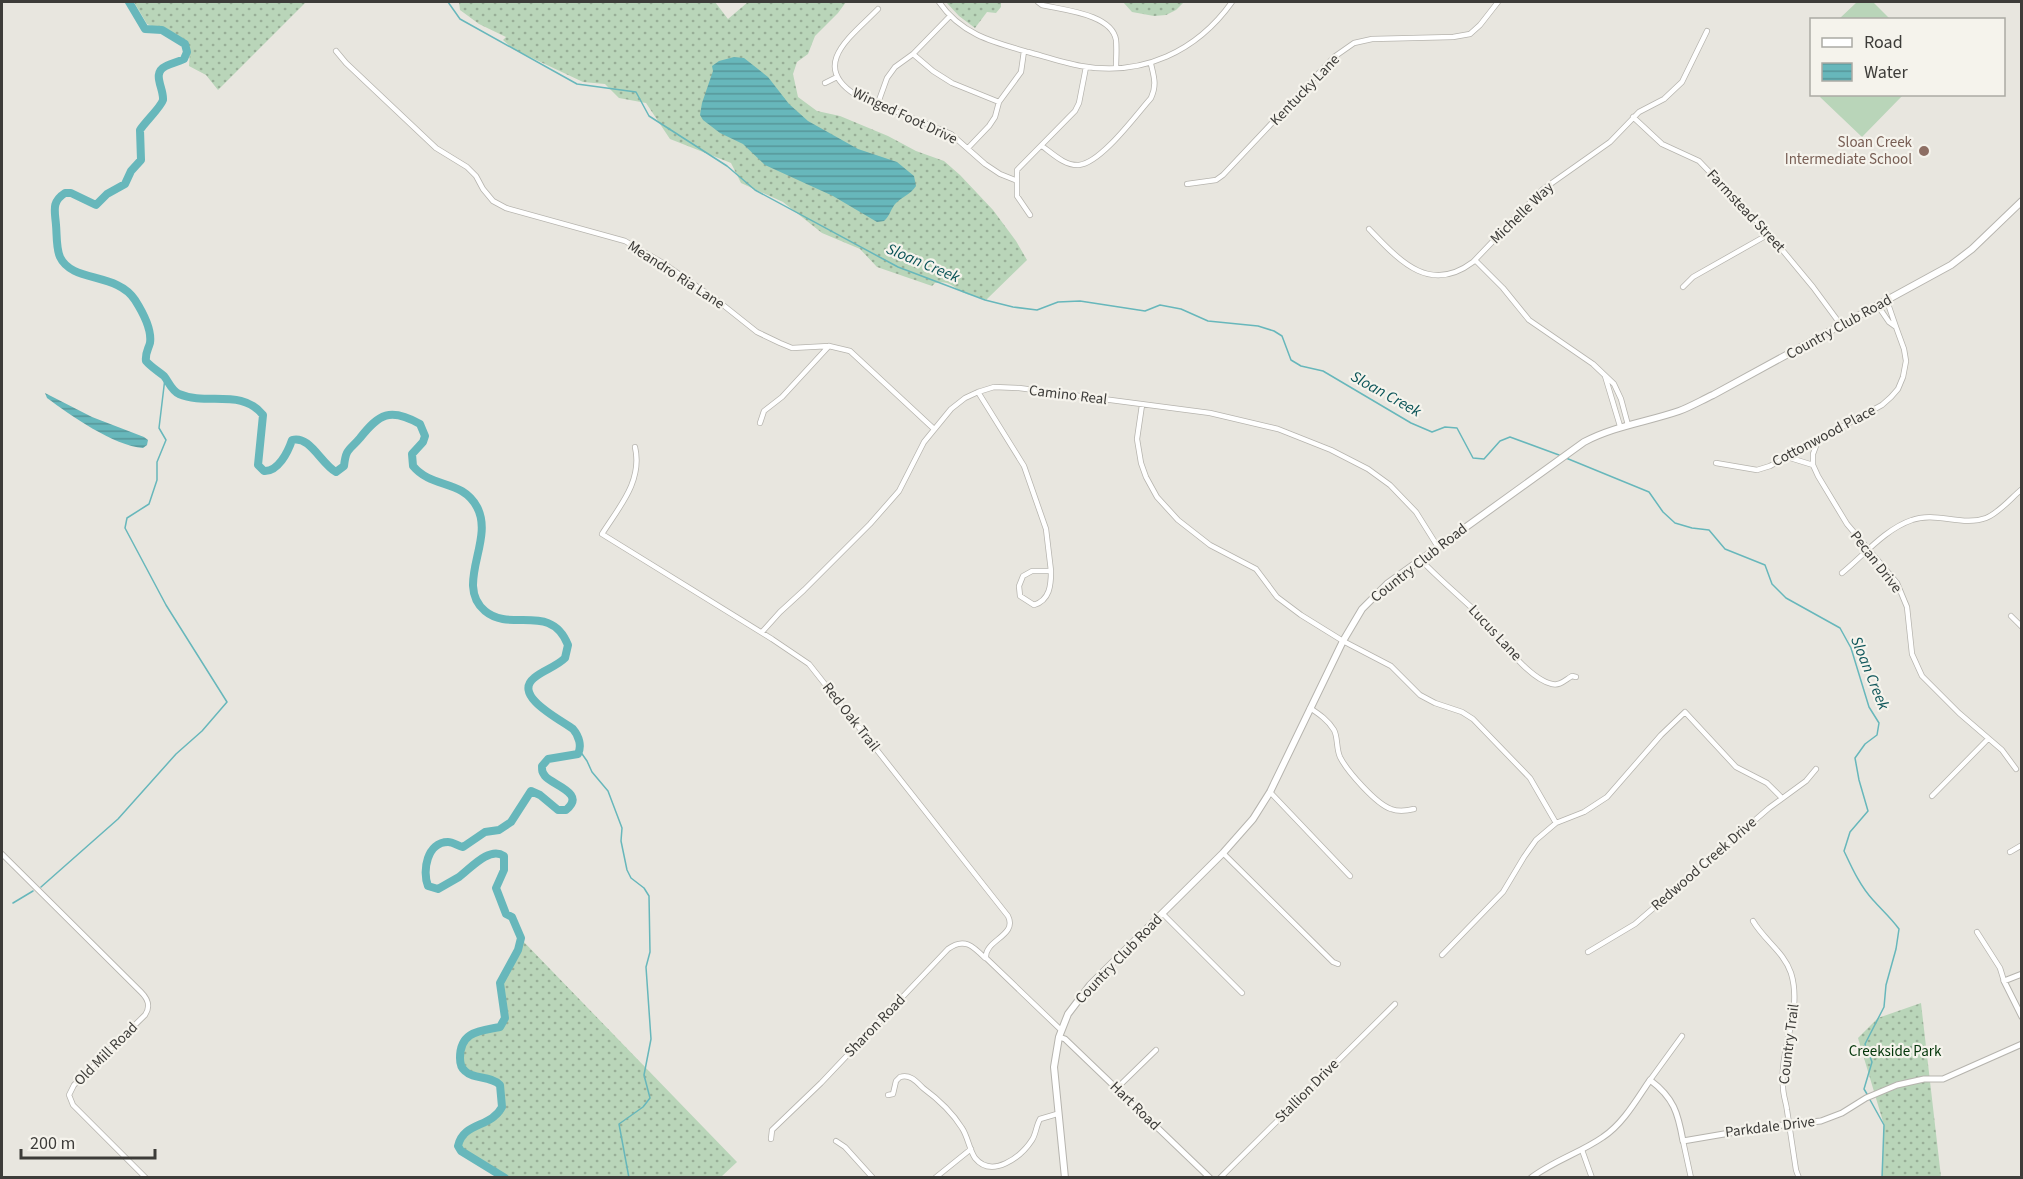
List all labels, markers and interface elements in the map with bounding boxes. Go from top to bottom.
legend [1810,18,2005,96]
text: Road [1864,30,1903,55]
street label: Kentucky Lane [1265,50,1345,130]
text: Water [1864,60,1908,85]
street label: Winged Foot Drive [849,82,961,150]
place label: Sloan Creek Intermediate School [1785,132,1913,170]
marker: Sloan Creek Intermediate School [1917,144,1931,158]
street label: Farmstead Street [1702,165,1790,257]
street label: Michelle Way [1485,177,1559,249]
street label: Meandro Ria Lane [623,236,729,314]
water label: Sloan Creek [883,238,963,288]
street label: Country Club Road [1782,289,1896,365]
water label: Sloan Creek [1347,366,1426,423]
street label: Camino Real [1028,380,1108,410]
street label: Cottonwood Place [1768,400,1880,472]
street label: Country Club Road [1366,518,1472,608]
street label: Pecan Drive [1845,527,1907,597]
street label: Lucus Lane [1463,600,1527,666]
water label: Sloan Creek [1845,633,1895,713]
street label: Red Oak Trail [817,678,885,756]
street label: Redwood Creek Drive [1647,812,1761,916]
street label: Country Club Road [1071,909,1167,1009]
street label: Sharon Road [840,990,910,1062]
street label: Country Trail [1774,1002,1804,1085]
street label: Old Mill Road [69,1017,143,1091]
park label: Creekside Park [1849,1041,1942,1062]
street label: Stallion Drive [1270,1054,1344,1128]
street label: Hart Road [1105,1077,1165,1135]
street label: Parkdale Drive [1724,1111,1816,1143]
scale bar [21,1122,154,1160]
text: 200 m [30,1131,75,1156]

